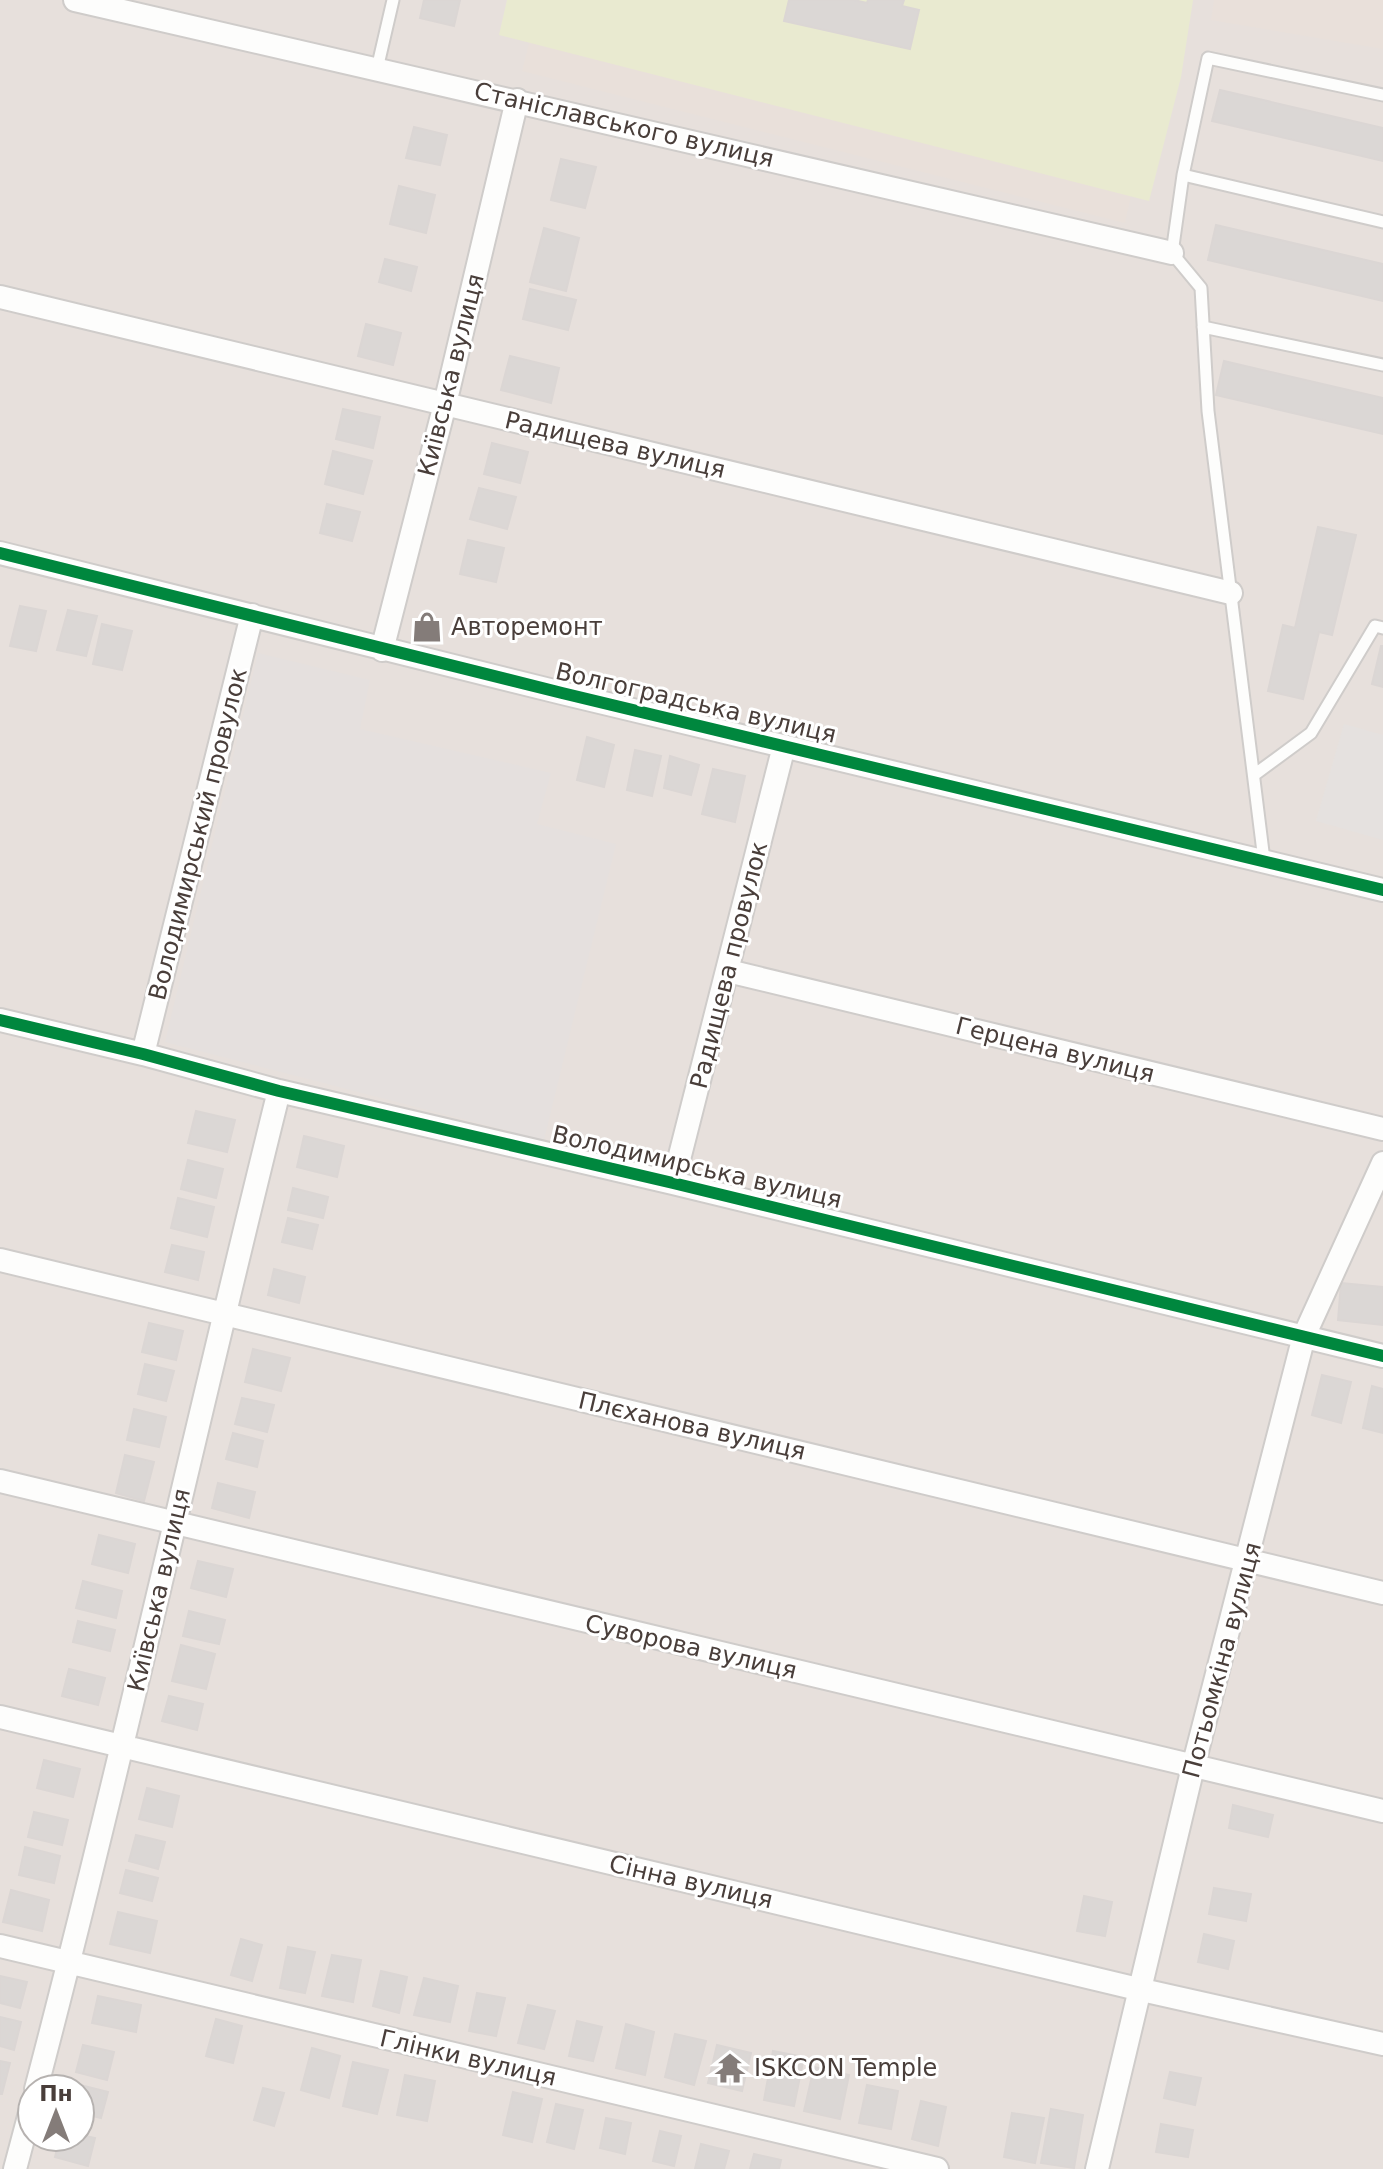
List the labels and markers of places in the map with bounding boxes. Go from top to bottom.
shop icon: Авторемонт [410,610,444,644]
place label: Авторемонт [451,613,603,641]
temple icon: ISKCON Temple [713,2051,747,2085]
place label: ISKCON Temple [754,2054,937,2082]

